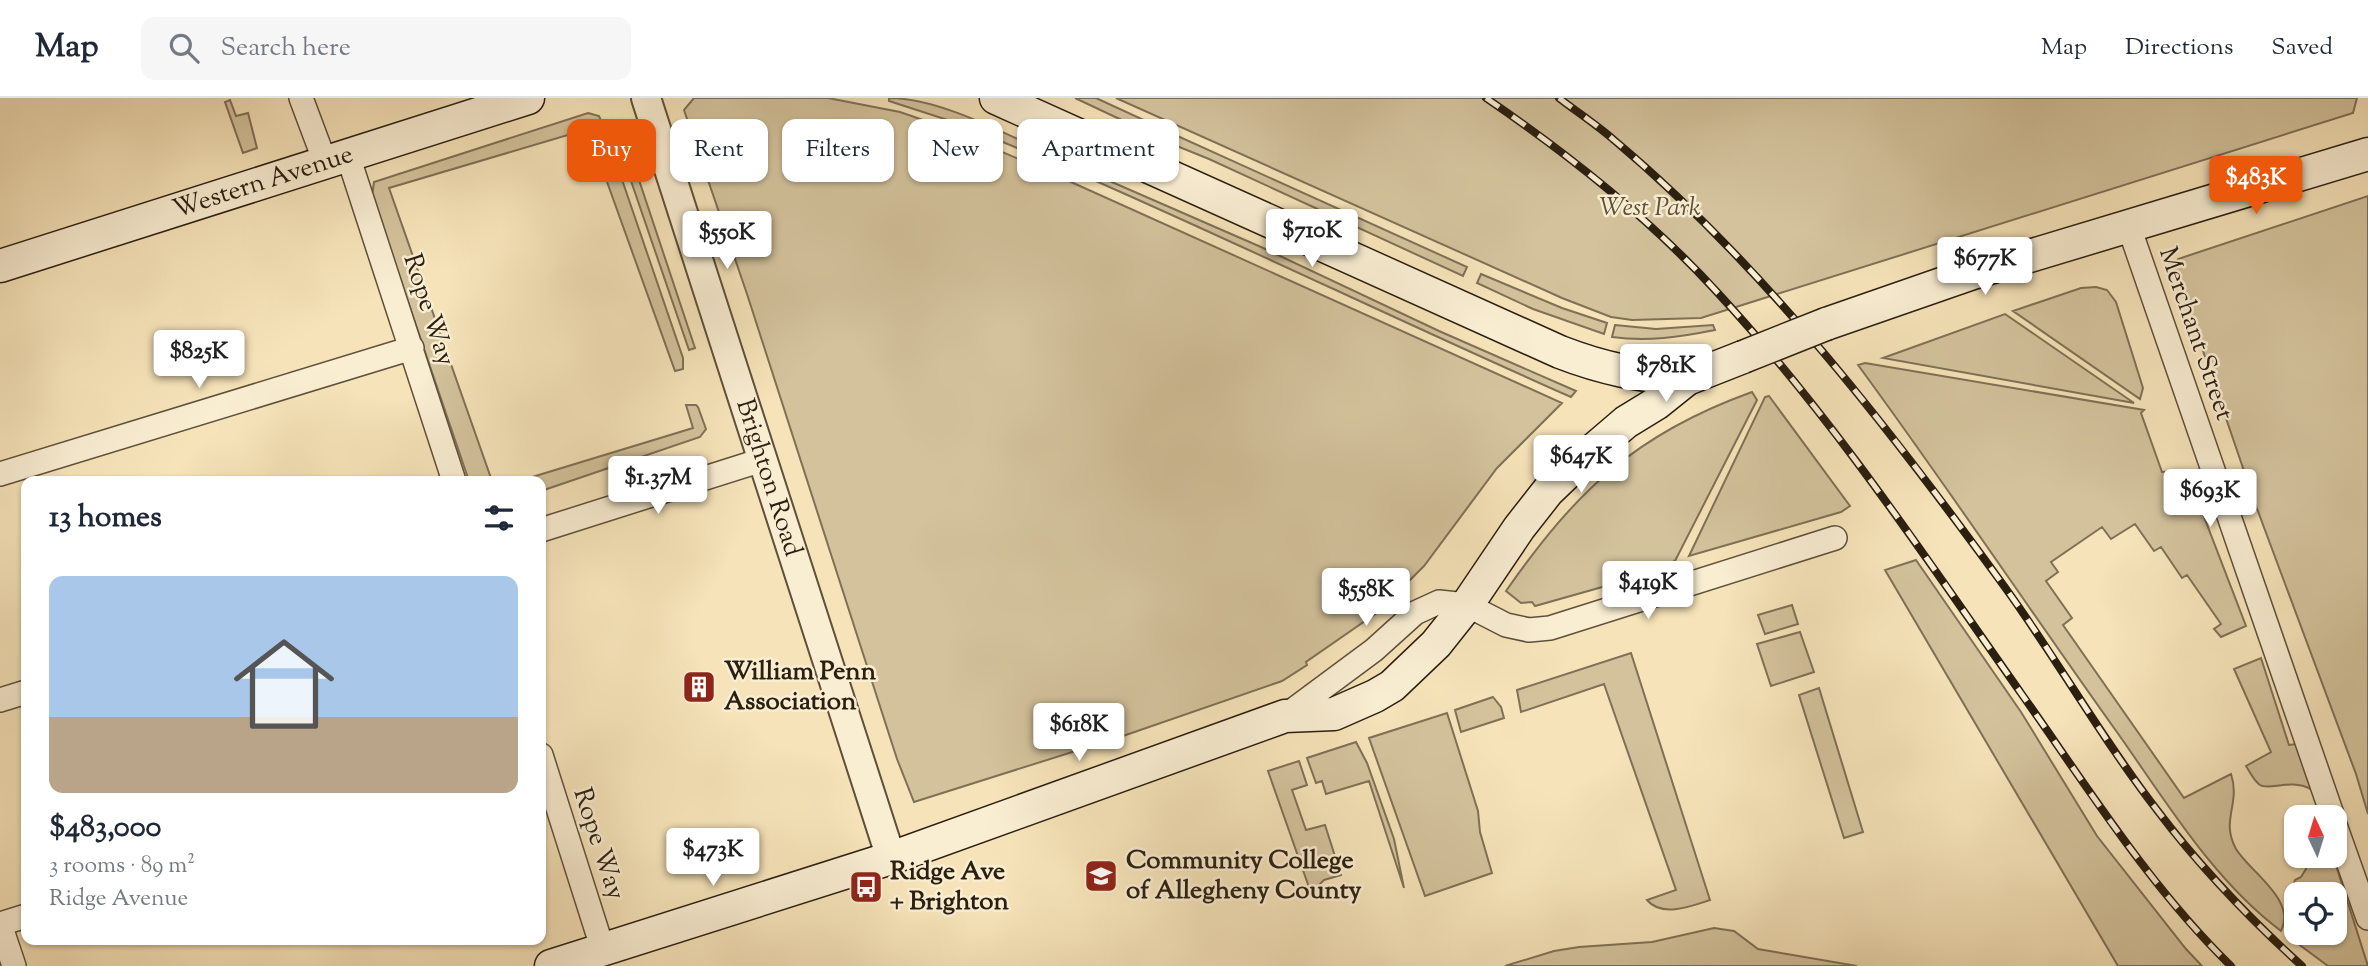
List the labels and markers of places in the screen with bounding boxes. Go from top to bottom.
pin: $483K [2207,156,2305,216]
pin: $710K [1263,209,1361,269]
pin: $550K [678,212,776,271]
pin: $677K [1936,238,2034,297]
pin: $825K [150,330,248,390]
pin: $781K [1617,344,1715,404]
pin: $647K [1532,436,1630,495]
pin: $1.37M [601,456,715,516]
pin: $693K [2161,470,2259,529]
pin: $419K [1599,561,1697,621]
pin: $558K [1317,568,1415,628]
place label: William Penn Association [724,654,877,721]
building icon: William Penn Association [680,668,718,706]
pin: $618K [1030,704,1128,763]
pin: $473K [664,828,762,888]
place label: Community College of Allegheny County [1126,843,1362,910]
place label: Ridge Ave + Brighton [890,854,1009,921]
school or university icon: Community College of Allegheny County [1082,857,1120,895]
bus stop icon: Ridge Ave + Brighton [847,868,885,906]

